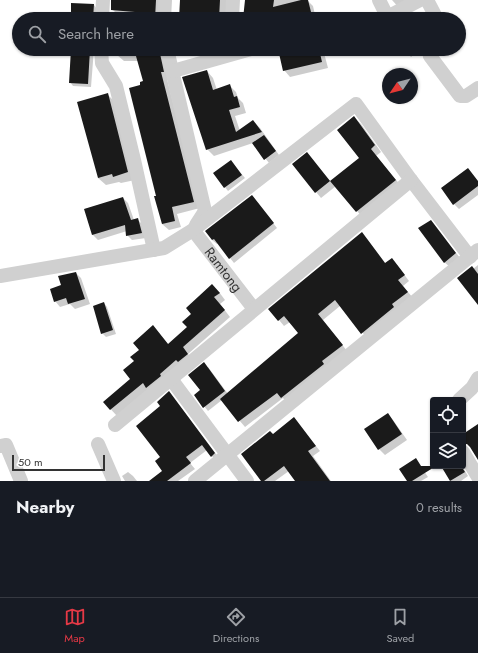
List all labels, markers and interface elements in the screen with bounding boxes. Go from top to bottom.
search box [12,12,466,56]
icon: search [26,23,48,45]
text: Search here [58,23,134,45]
north arrow [382,68,418,104]
street label: Ramtong [200,243,247,296]
map controls [430,397,466,469]
button: locate [430,397,466,433]
button: layers [430,433,466,469]
scale bar [12,453,105,472]
text: 50 m [18,454,43,470]
text: Nearby [16,495,74,519]
text: 0 results [416,498,462,517]
tab: Map [64,606,86,646]
tab: Directions [213,606,259,646]
tab: Saved [387,606,414,646]

